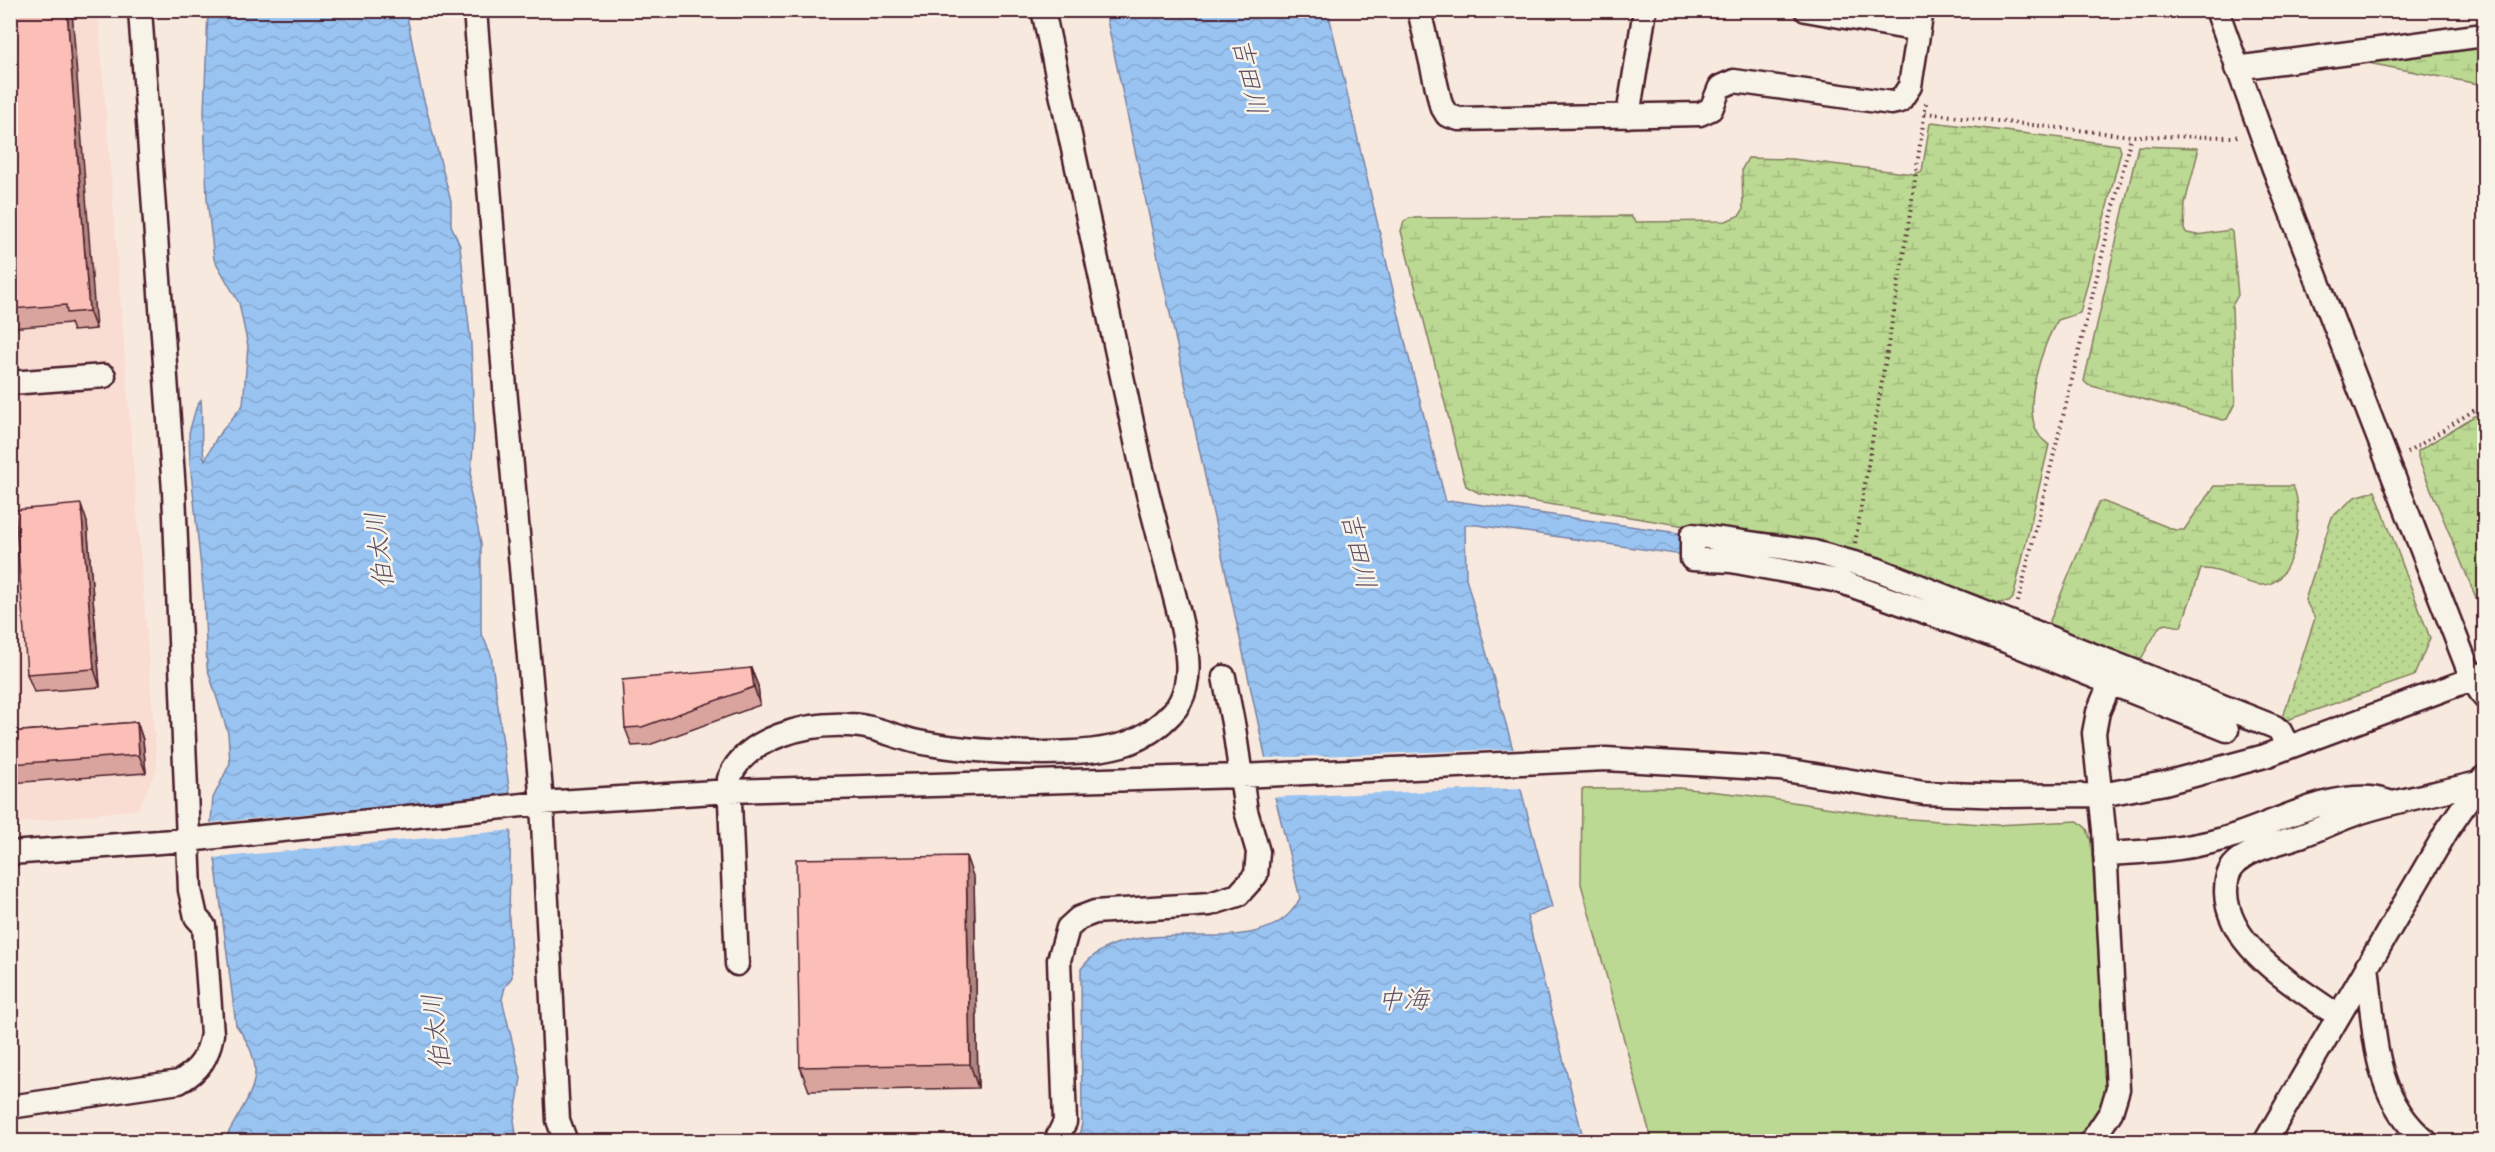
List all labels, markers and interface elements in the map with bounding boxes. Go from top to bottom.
water label: 吉田川 [1223,35,1273,119]
water label: 伯太川 [359,509,403,591]
water label: 吉田川 [1332,509,1382,593]
water label: 中海 [1377,984,1431,1018]
water label: 伯太川 [416,991,460,1073]

